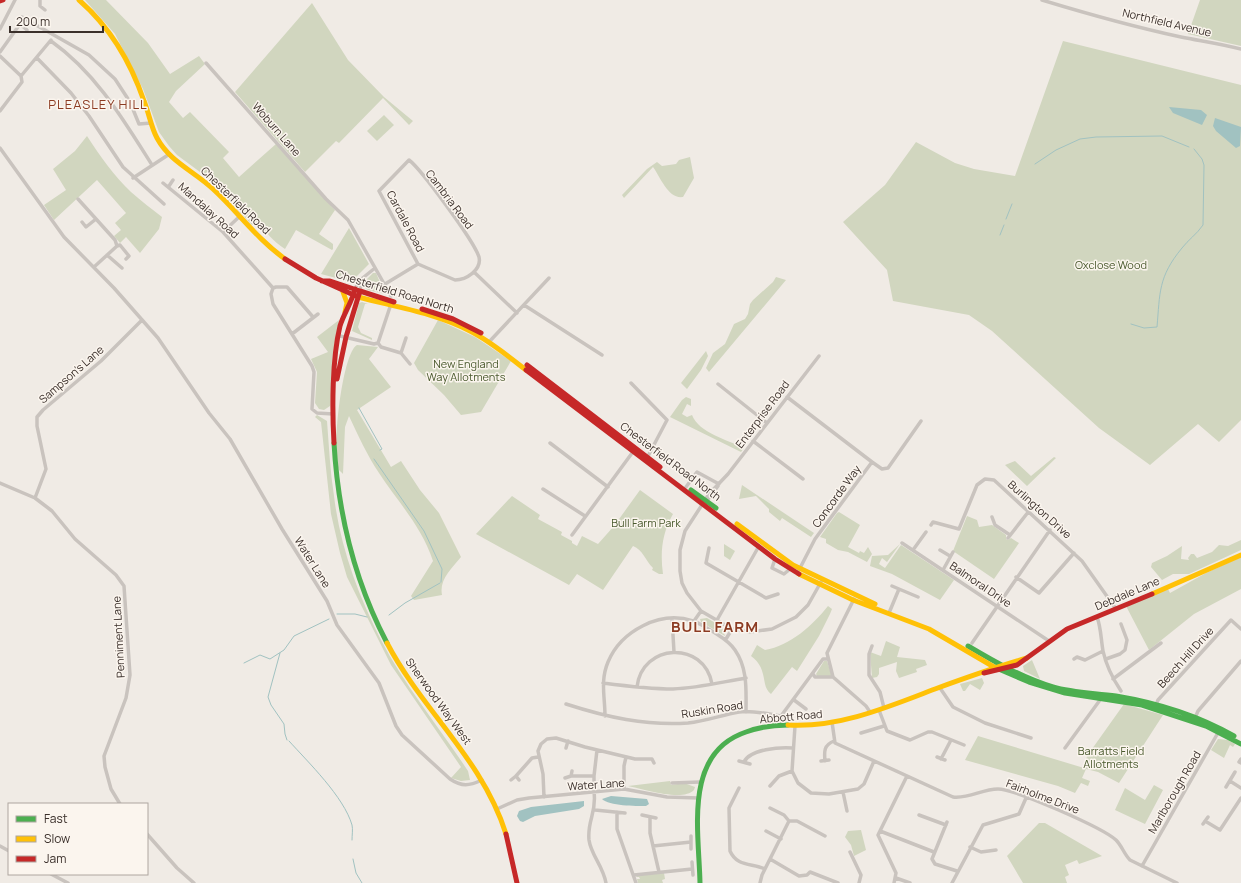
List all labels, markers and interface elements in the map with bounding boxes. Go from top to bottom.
street label: Northfield Avenue [1121,4,1214,40]
scale bar [10,8,103,34]
text: 200 m [16,13,50,30]
district label: PLEASLEY HILL [48,95,148,113]
street label: Woburn Lane [250,99,305,159]
street label: Chesterfield Road [198,163,274,237]
street label: Cambria Road [423,166,477,232]
street label: Mandalay Road [175,179,243,241]
street label: Cardale Road [383,188,429,254]
park label: Oxclose Wood [1075,257,1147,272]
street label: Chesterfield Road North [334,266,456,316]
street label: Sampson's Lane [35,341,107,406]
park label: New England Way Allotments [427,356,506,384]
street label: Enterprise Road [732,377,792,451]
street label: Chesterfield Road North [617,418,725,504]
street label: Concorde Way [808,462,864,530]
street label: Burlington Drive [1005,476,1075,542]
park label: Bull Farm Park [611,515,681,530]
street label: Water Lane [291,534,335,591]
street label: Balmoral Drive [947,558,1015,611]
street label: Debdale Lane [1092,572,1162,613]
street label: Penniment Lane [108,595,128,678]
district label: BULL FARM [671,616,759,637]
street label: Beech Hill Drive [1153,623,1217,691]
street label: Sherwood Way West [403,655,475,747]
street label: Ruskin Road [680,697,744,721]
street label: Abbott Road [759,706,823,726]
park label: Barratts Field Allotments [1078,743,1144,771]
street label: Marlborough Road [1144,748,1204,836]
street label: Water Lane [567,774,626,793]
street label: Fairholme Drive [1004,775,1082,817]
legend [8,803,148,875]
text: Fast [44,810,68,827]
text: Slow [44,830,70,847]
text: Jam [44,850,66,867]

